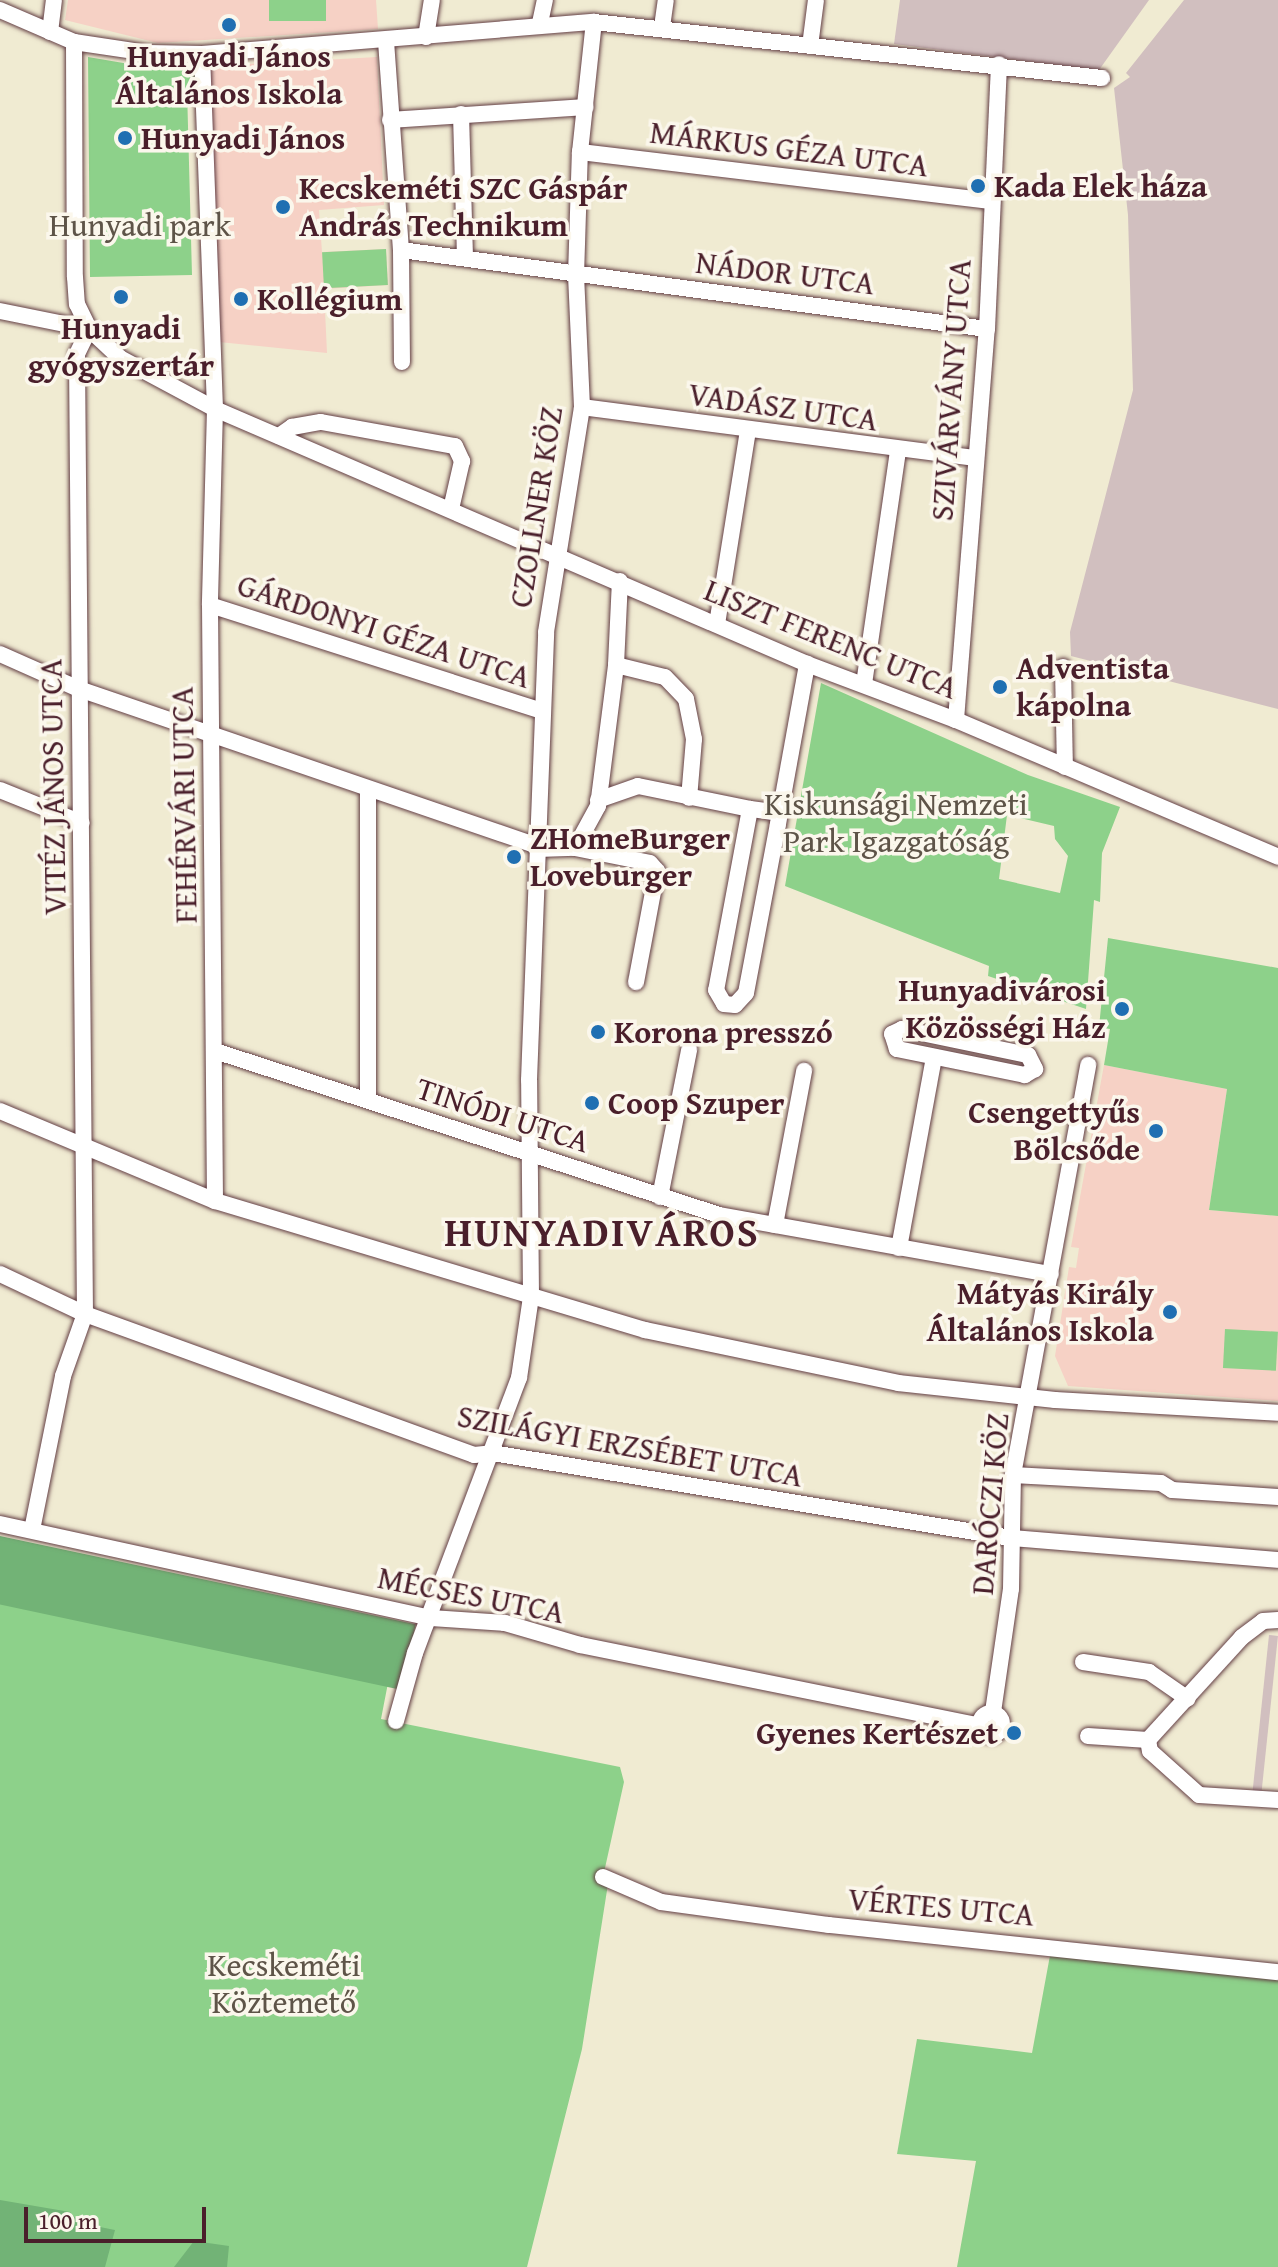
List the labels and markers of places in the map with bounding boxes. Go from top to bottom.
marker: Hunyadi János Általános Iskola [220,16,238,34]
place label: Hunyadi János Általános Iskola [115,38,343,113]
place label: Hunyadi János [141,119,345,157]
marker: Hunyadi János [116,129,134,147]
place label: Kada Elek háza [994,167,1207,205]
place label: Kecskeméti SZC Gáspár András Technikum [299,170,627,245]
marker: Kada Elek háza [969,177,987,195]
marker: Kecskeméti SZC Gáspár András Technikum [274,198,292,216]
place label: Kollégium [257,280,402,318]
marker: Hunyadi gyógyszertár [112,288,130,306]
marker: Kollégium [232,290,250,308]
place label: Hunyadi gyógyszertár [28,310,214,385]
place label: Adventista kápolna [1016,650,1169,725]
marker: Adventista kápolna [991,678,1009,696]
place label: ZHomeBurger Loveburger [530,820,730,895]
marker: ZHomeBurger Loveburger [505,848,523,866]
place label: Hunyadivárosi Közösségi Ház [898,972,1106,1047]
marker: Hunyadivárosi Közösségi Ház [1113,1000,1131,1018]
place label: Korona presszó [614,1013,833,1051]
marker: Korona presszó [589,1023,607,1041]
place label: Coop Szuper [608,1084,784,1122]
marker: Coop Szuper [583,1094,601,1112]
place label: Csengettyűs Bölcsőde [968,1094,1140,1169]
marker: Csengettyűs Bölcsőde [1147,1122,1165,1140]
place label: Mátyás Király Általános Iskola [927,1275,1154,1350]
marker: Mátyás Király Általános Iskola [1161,1303,1179,1321]
place label: Gyenes Kertészet [756,1714,998,1752]
marker: Gyenes Kertészet [1005,1724,1023,1742]

